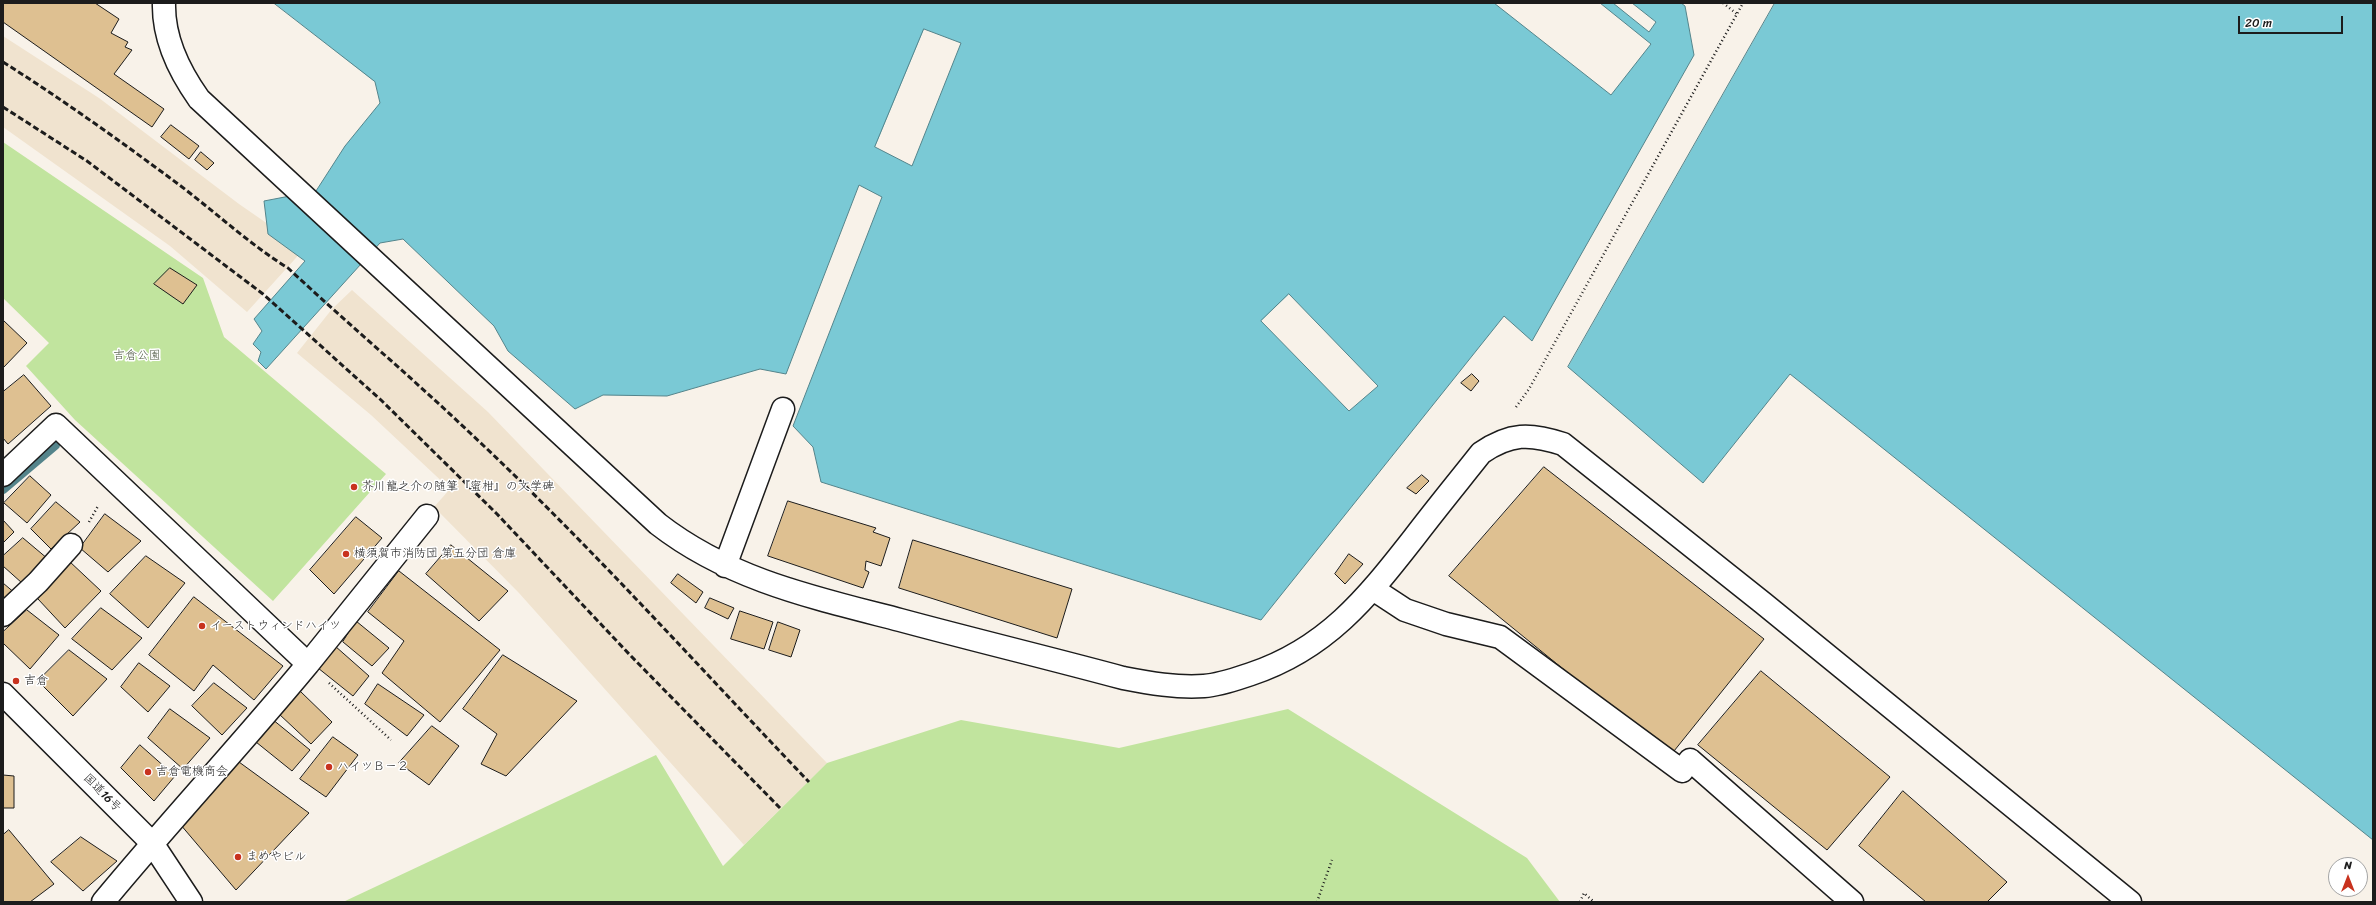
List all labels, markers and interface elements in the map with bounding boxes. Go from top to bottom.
scale bar [2240,8,2345,34]
text: 20 m [2245,12,2272,34]
park label: 吉倉公園 [113,349,161,363]
place label: 芥川龍之介の随筆『蜜柑』の文学碑 [362,480,554,494]
marker: 芥川龍之介の随筆『蜜柑』の文学碑 [349,482,359,492]
place label: 横須賀市消防団 第五分団 倉庫 [354,547,516,561]
marker: 横須賀市消防団 第五分団 倉庫 [341,549,351,559]
place label: イーストウィンドハイツ [210,619,341,633]
marker: イーストウィンドハイツ [197,621,207,631]
place label: 吉倉 [24,674,48,688]
marker: 吉倉 [11,676,21,686]
place label: ハイツＢ－２ [337,760,409,774]
marker: ハイツＢ－２ [324,762,334,772]
place label: 吉倉電機商会 [156,765,228,779]
marker: 吉倉電機商会 [143,767,153,777]
street label: 国道16号 [80,771,124,815]
place label: まめやビル [246,850,306,864]
marker: まめやビル [233,852,243,862]
text: N [2344,856,2352,875]
north arrow [2328,857,2368,897]

